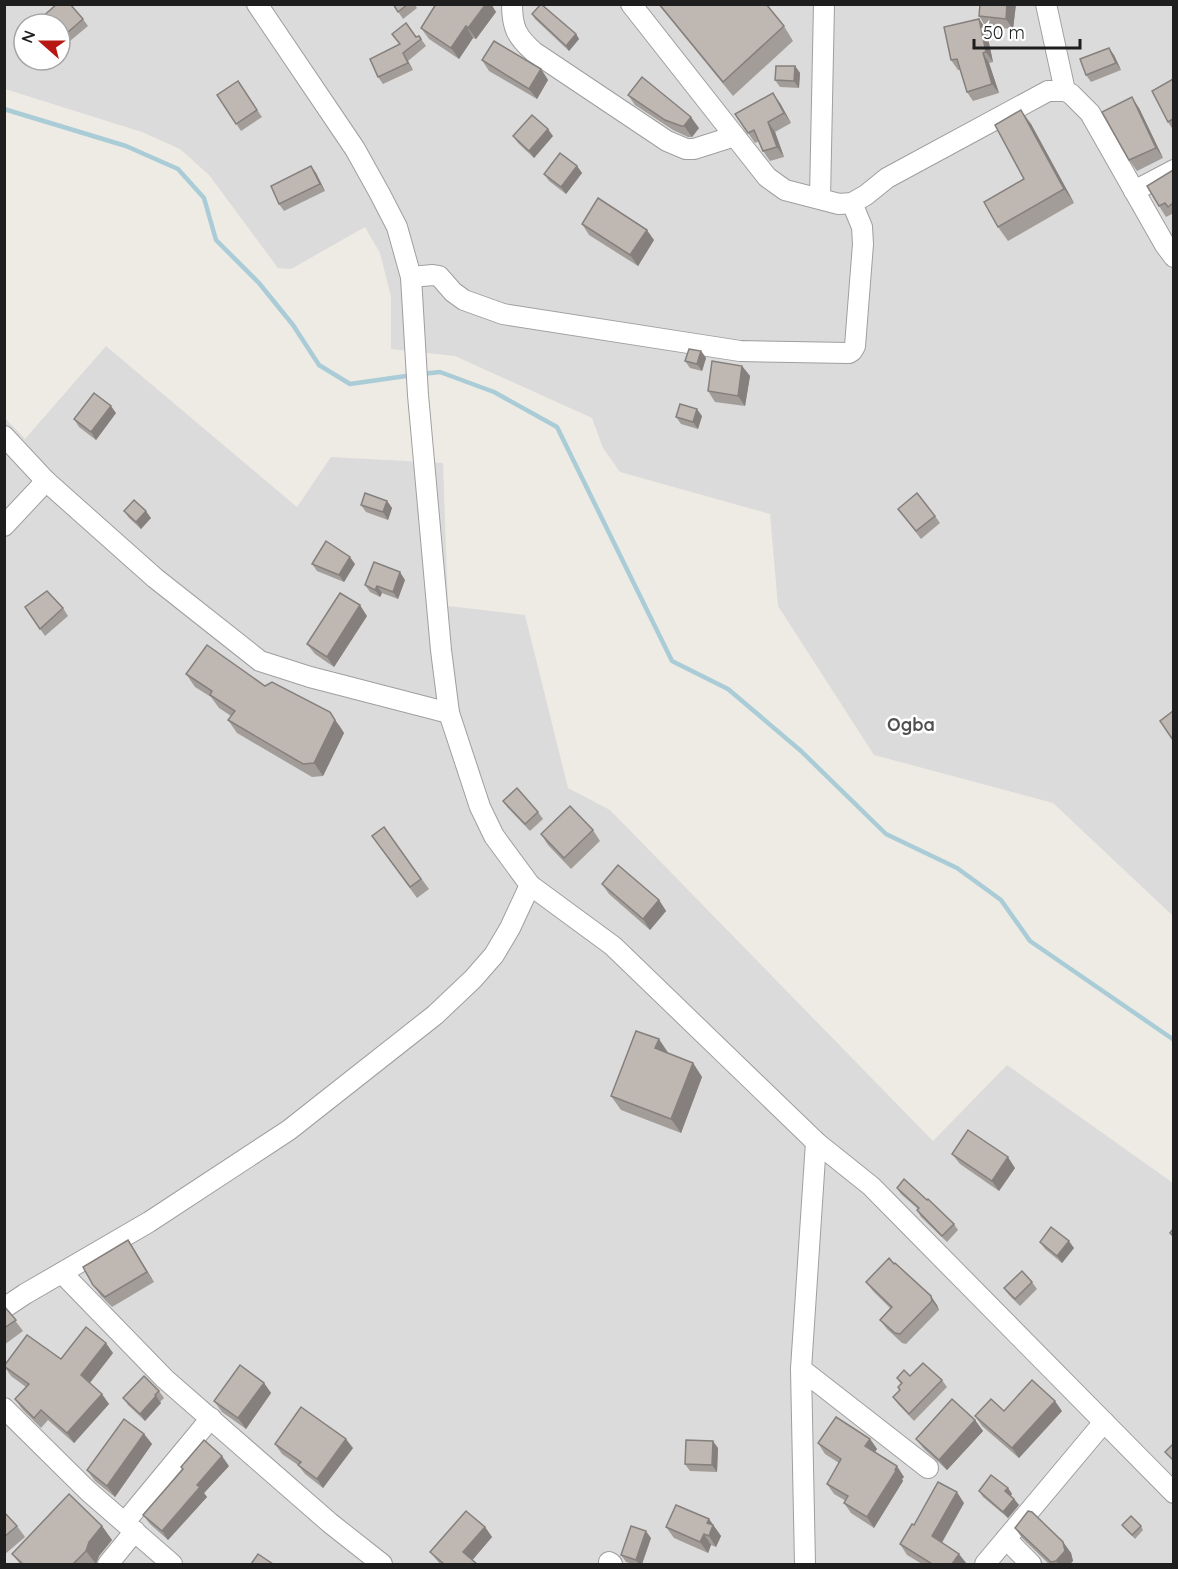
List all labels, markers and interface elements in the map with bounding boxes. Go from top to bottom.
north arrow [12,12,72,72]
scale bar [974,12,1080,50]
text: 50 m [983,21,1025,44]
text: N [17,28,39,46]
district label: Ogba [887,713,935,736]

